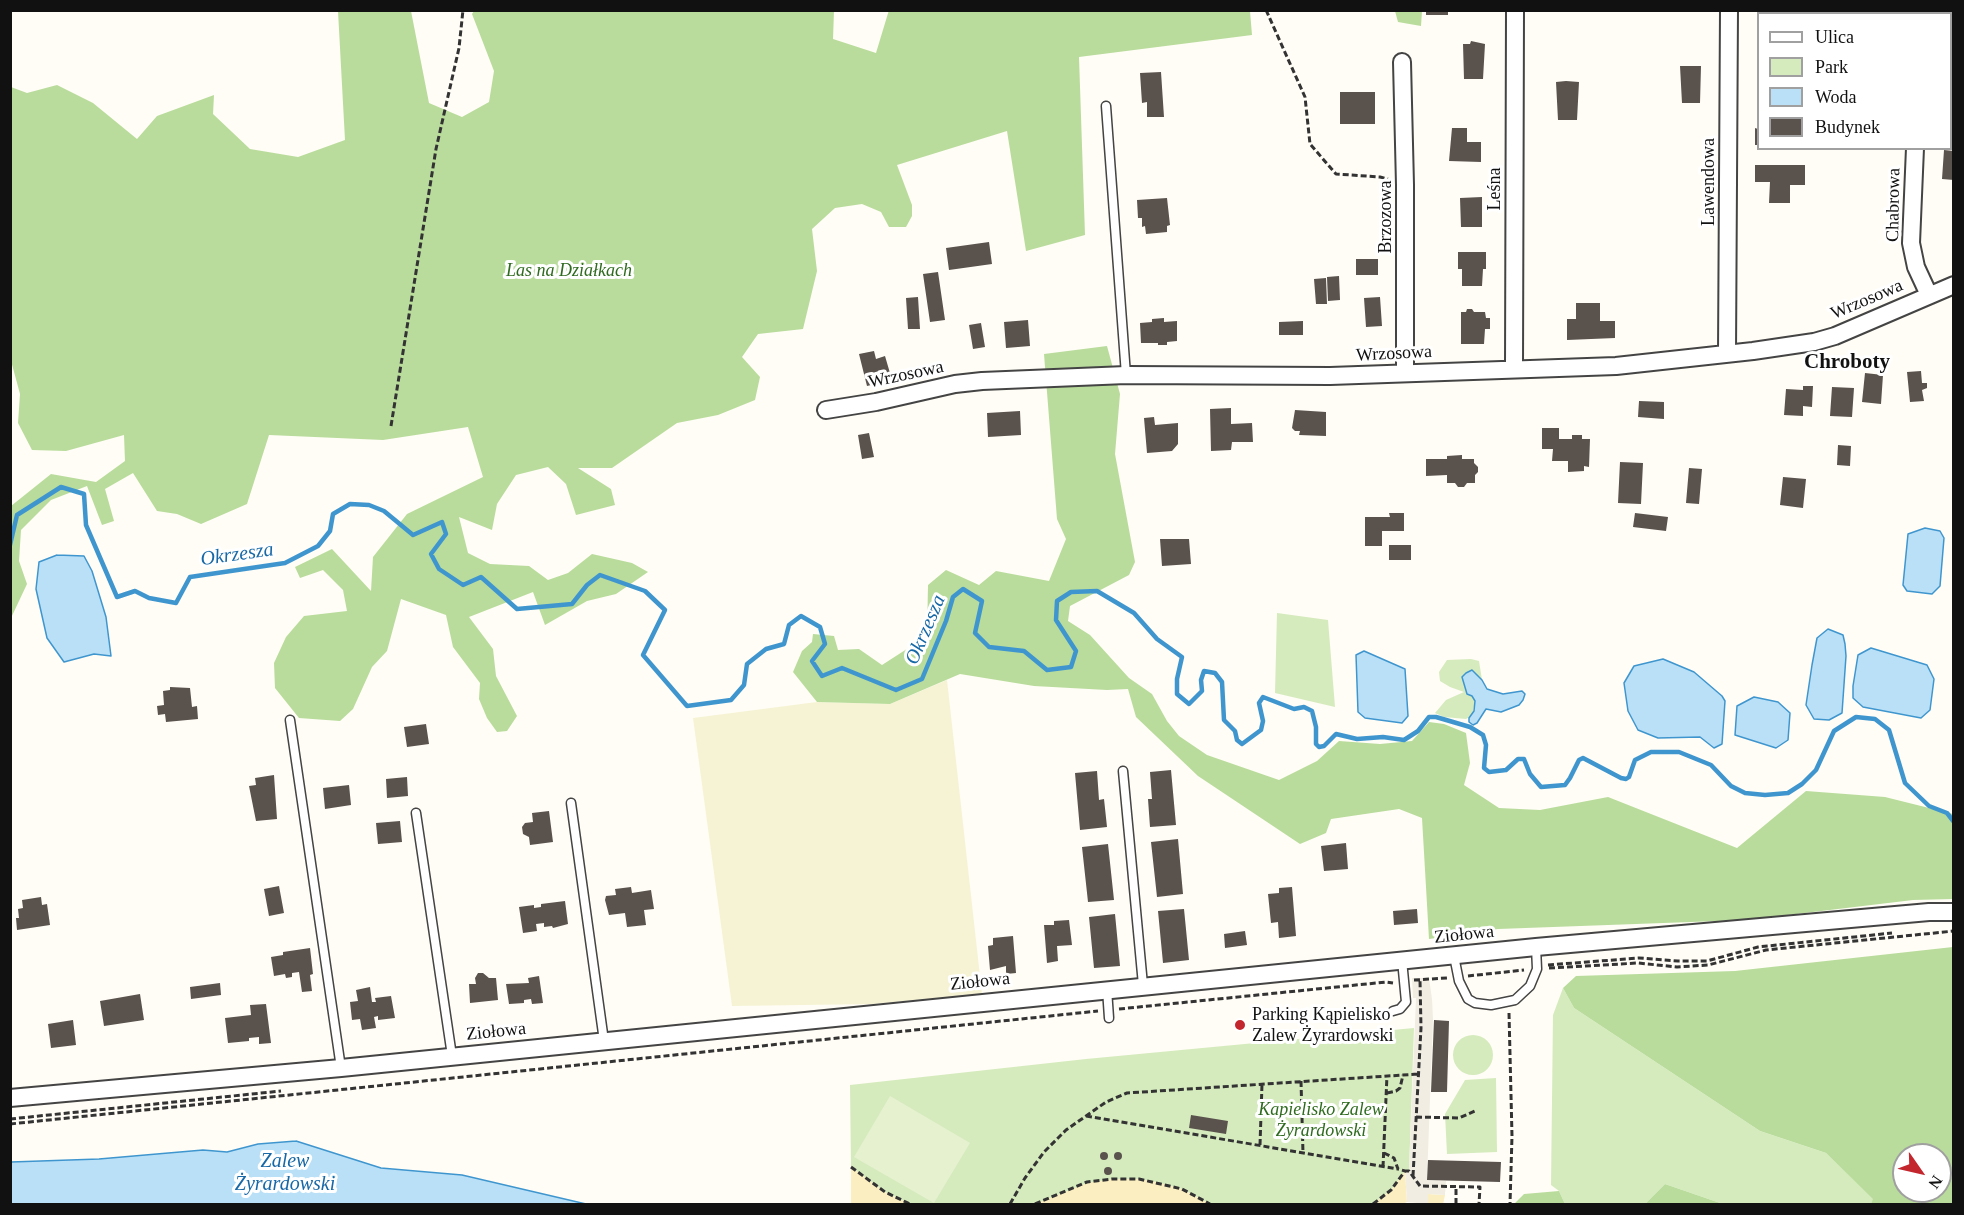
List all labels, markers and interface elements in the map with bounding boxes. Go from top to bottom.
legend [1757,12,1952,150]
text: Ulica [1815,27,1854,47]
text: Park [1815,57,1848,77]
text: Woda [1815,87,1857,107]
text: Budynek [1815,117,1880,137]
street label: Lawendowa [1698,138,1720,226]
street label: Leśna [1484,168,1506,210]
street label: Chabrowa [1883,168,1905,242]
street label: Brzozowa [1375,181,1397,253]
park label: Las na Działkach [506,260,632,282]
street label: Wrzosowa [1828,275,1906,325]
street label: Wrzosowa [1355,341,1433,367]
district label: Chroboty [1804,350,1890,376]
street label: Wrzosowa [866,357,946,393]
water label: Okrzesza [199,538,275,572]
water label: Okrzesza [901,592,951,668]
street label: Ziołowa [1433,921,1495,949]
street label: Ziołowa [949,968,1011,996]
place label: Parking Kąpielisko Zalew Żyrardowski [1252,1004,1393,1046]
street label: Ziołowa [465,1018,527,1046]
marker: Parking Kąpielisko Zalew Żyrardowski [1233,1018,1247,1032]
park label: Kapielisko Zalew Żyrardowski [1258,1099,1384,1142]
north arrow [1892,1143,1952,1203]
water label: Zalew Żyrardowski [235,1150,335,1197]
text: N [1925,1173,1946,1192]

